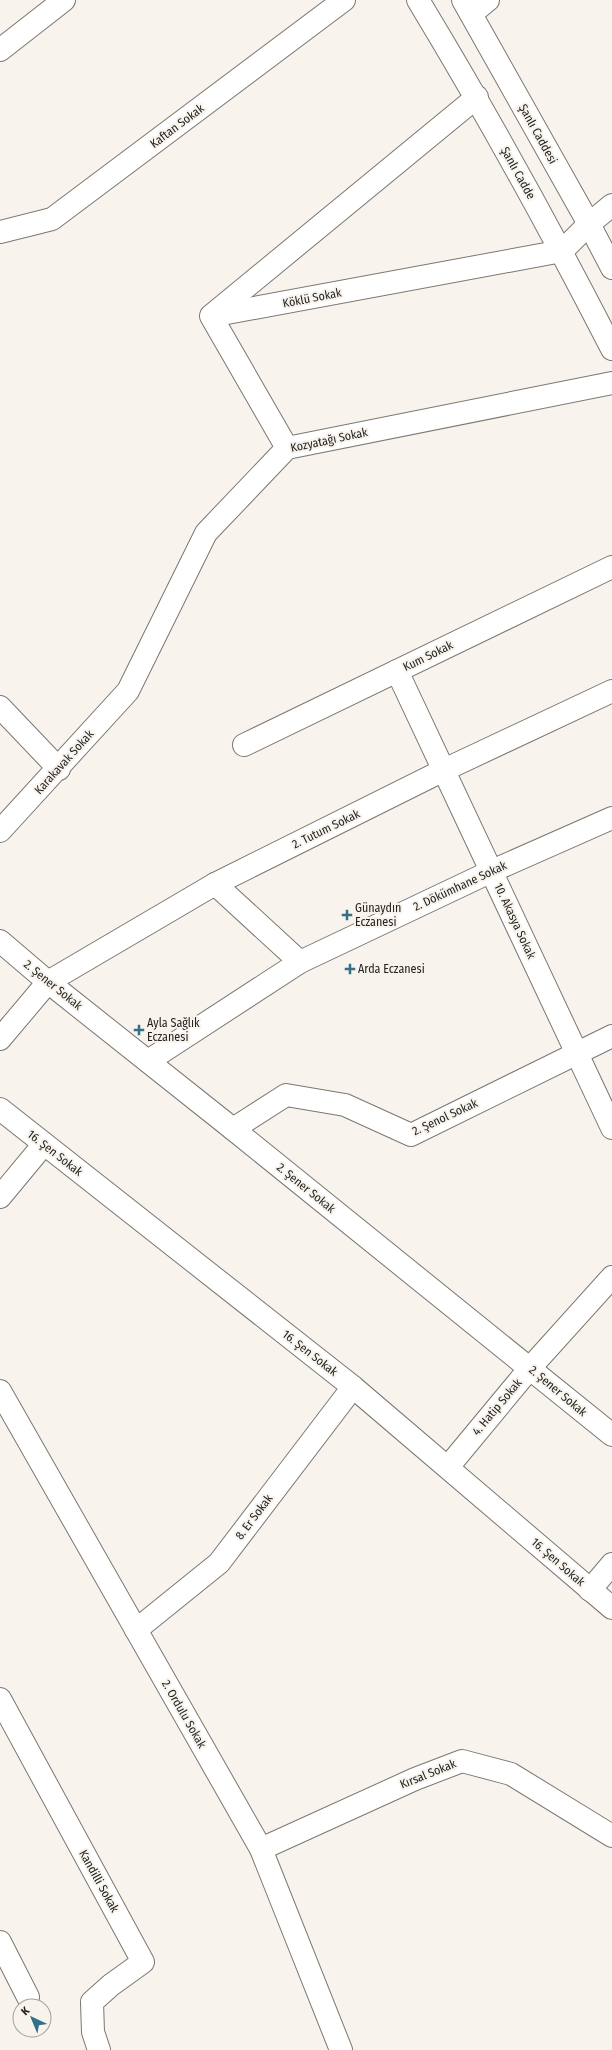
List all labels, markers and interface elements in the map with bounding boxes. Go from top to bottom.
street label: Kaftan Sokak [147,101,207,151]
street label: Şanlı Caddesi [516,102,560,166]
street label: Şanlı Cadde [498,144,538,202]
street label: Köklü Sokak [281,285,343,311]
street label: Kozyatağı Sokak [289,425,369,455]
street label: Kum Sokak [401,638,456,674]
street label: Karakavak Sokak [32,727,97,797]
street label: 2. Tutum Sokak [290,806,362,851]
street label: 2. Dökümhane Sokak [411,858,509,914]
street label: 10. Akasya Sokak [491,881,539,961]
place label: Günaydın Eczanesi [355,901,401,929]
marker: Günaydın Eczanesi [342,910,352,920]
street label: 2. Şener Sokak [21,957,85,1013]
place label: Arda Eczanesi [358,962,425,976]
marker: Arda Eczanesi [345,964,355,974]
place label: Ayla Sağlık Eczanesi [147,1016,200,1044]
marker: Ayla Sağlık Eczanesi [134,1025,144,1035]
street label: 2. Şenol Sokak [410,1096,480,1138]
street label: 16. Şen Sokak [25,1127,86,1179]
street label: 2. Şener Sokak [274,1160,338,1216]
street label: 16. Şen Sokak [280,1327,341,1379]
street label: 2. Şener Sokak [526,1363,590,1419]
street label: 4. Hatip Sokak [469,1376,525,1438]
street label: 8. Er Sokak [232,1491,276,1542]
street label: 16. Şen Sokak [528,1535,588,1589]
street label: 2. Ordulu Sokak [159,1678,209,1751]
street label: Kırsal Sokak [398,1756,458,1792]
street label: Kandilli Sokak [76,1847,122,1915]
north arrow [12,1998,52,2038]
text: K [19,2004,33,2018]

